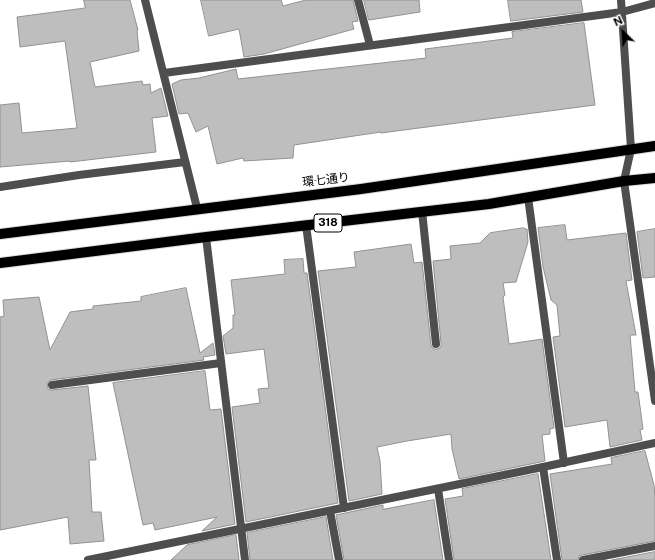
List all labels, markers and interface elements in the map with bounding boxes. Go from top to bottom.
north arrow [603,12,643,52]
text: N [611,14,624,28]
street label: 環七通り [301,170,351,190]
road number: 318 [314,214,342,232]

